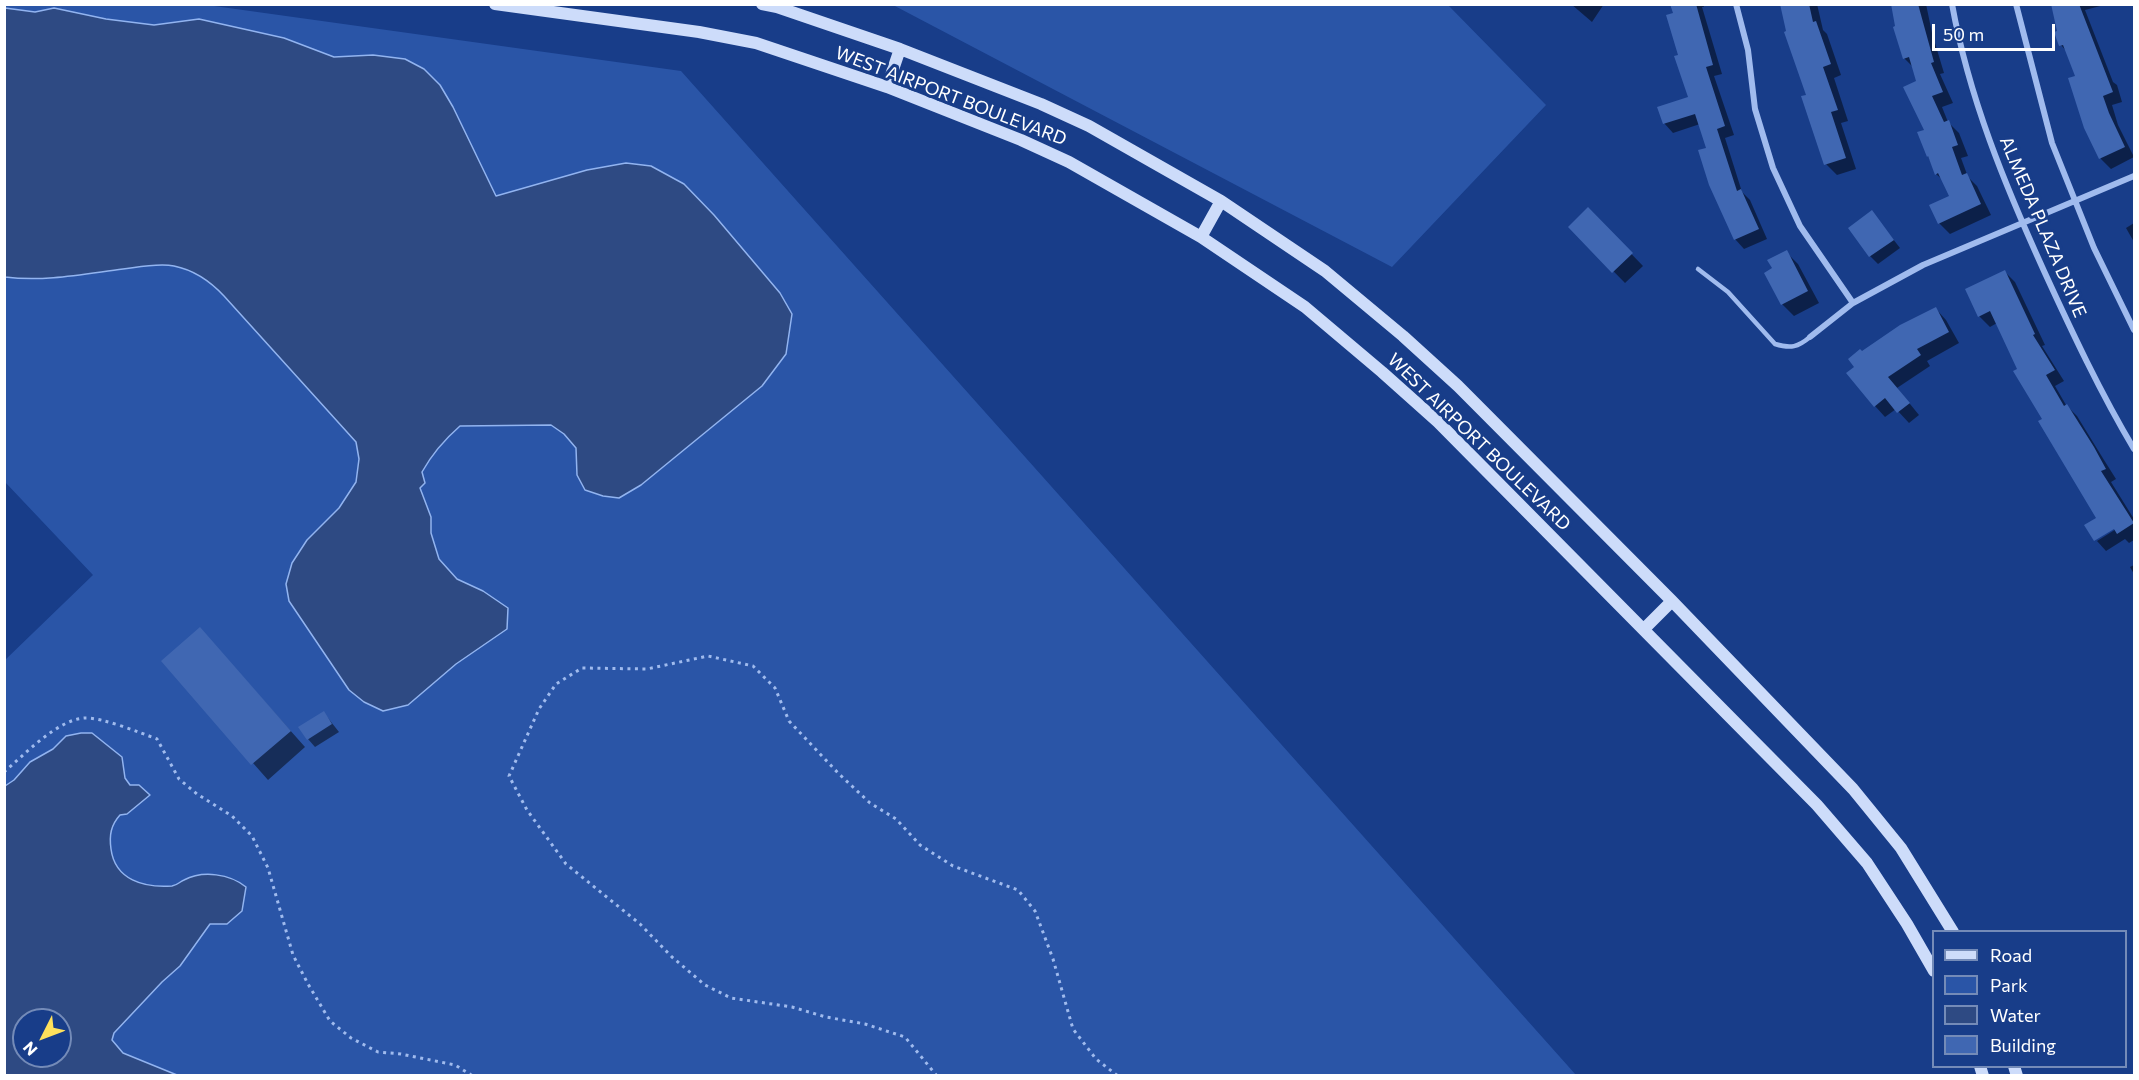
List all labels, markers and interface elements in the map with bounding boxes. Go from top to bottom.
scale bar [1935,12,2058,50]
text: 50 m [1943,23,1984,45]
street label: WEST AIRPORT BOULEVARD [832,42,1070,150]
street label: ALMEDA PLAZA DRIVE [1995,133,2091,321]
street label: WEST AIRPORT BOULEVARD [1383,349,1575,535]
legend [1932,930,2127,1068]
text: Road [1990,944,2032,966]
text: Park [1990,974,2028,996]
text: Water [1990,1004,2041,1026]
north arrow [12,1008,72,1068]
text: Building [1990,1034,2056,1056]
text: N [19,1038,41,1060]

